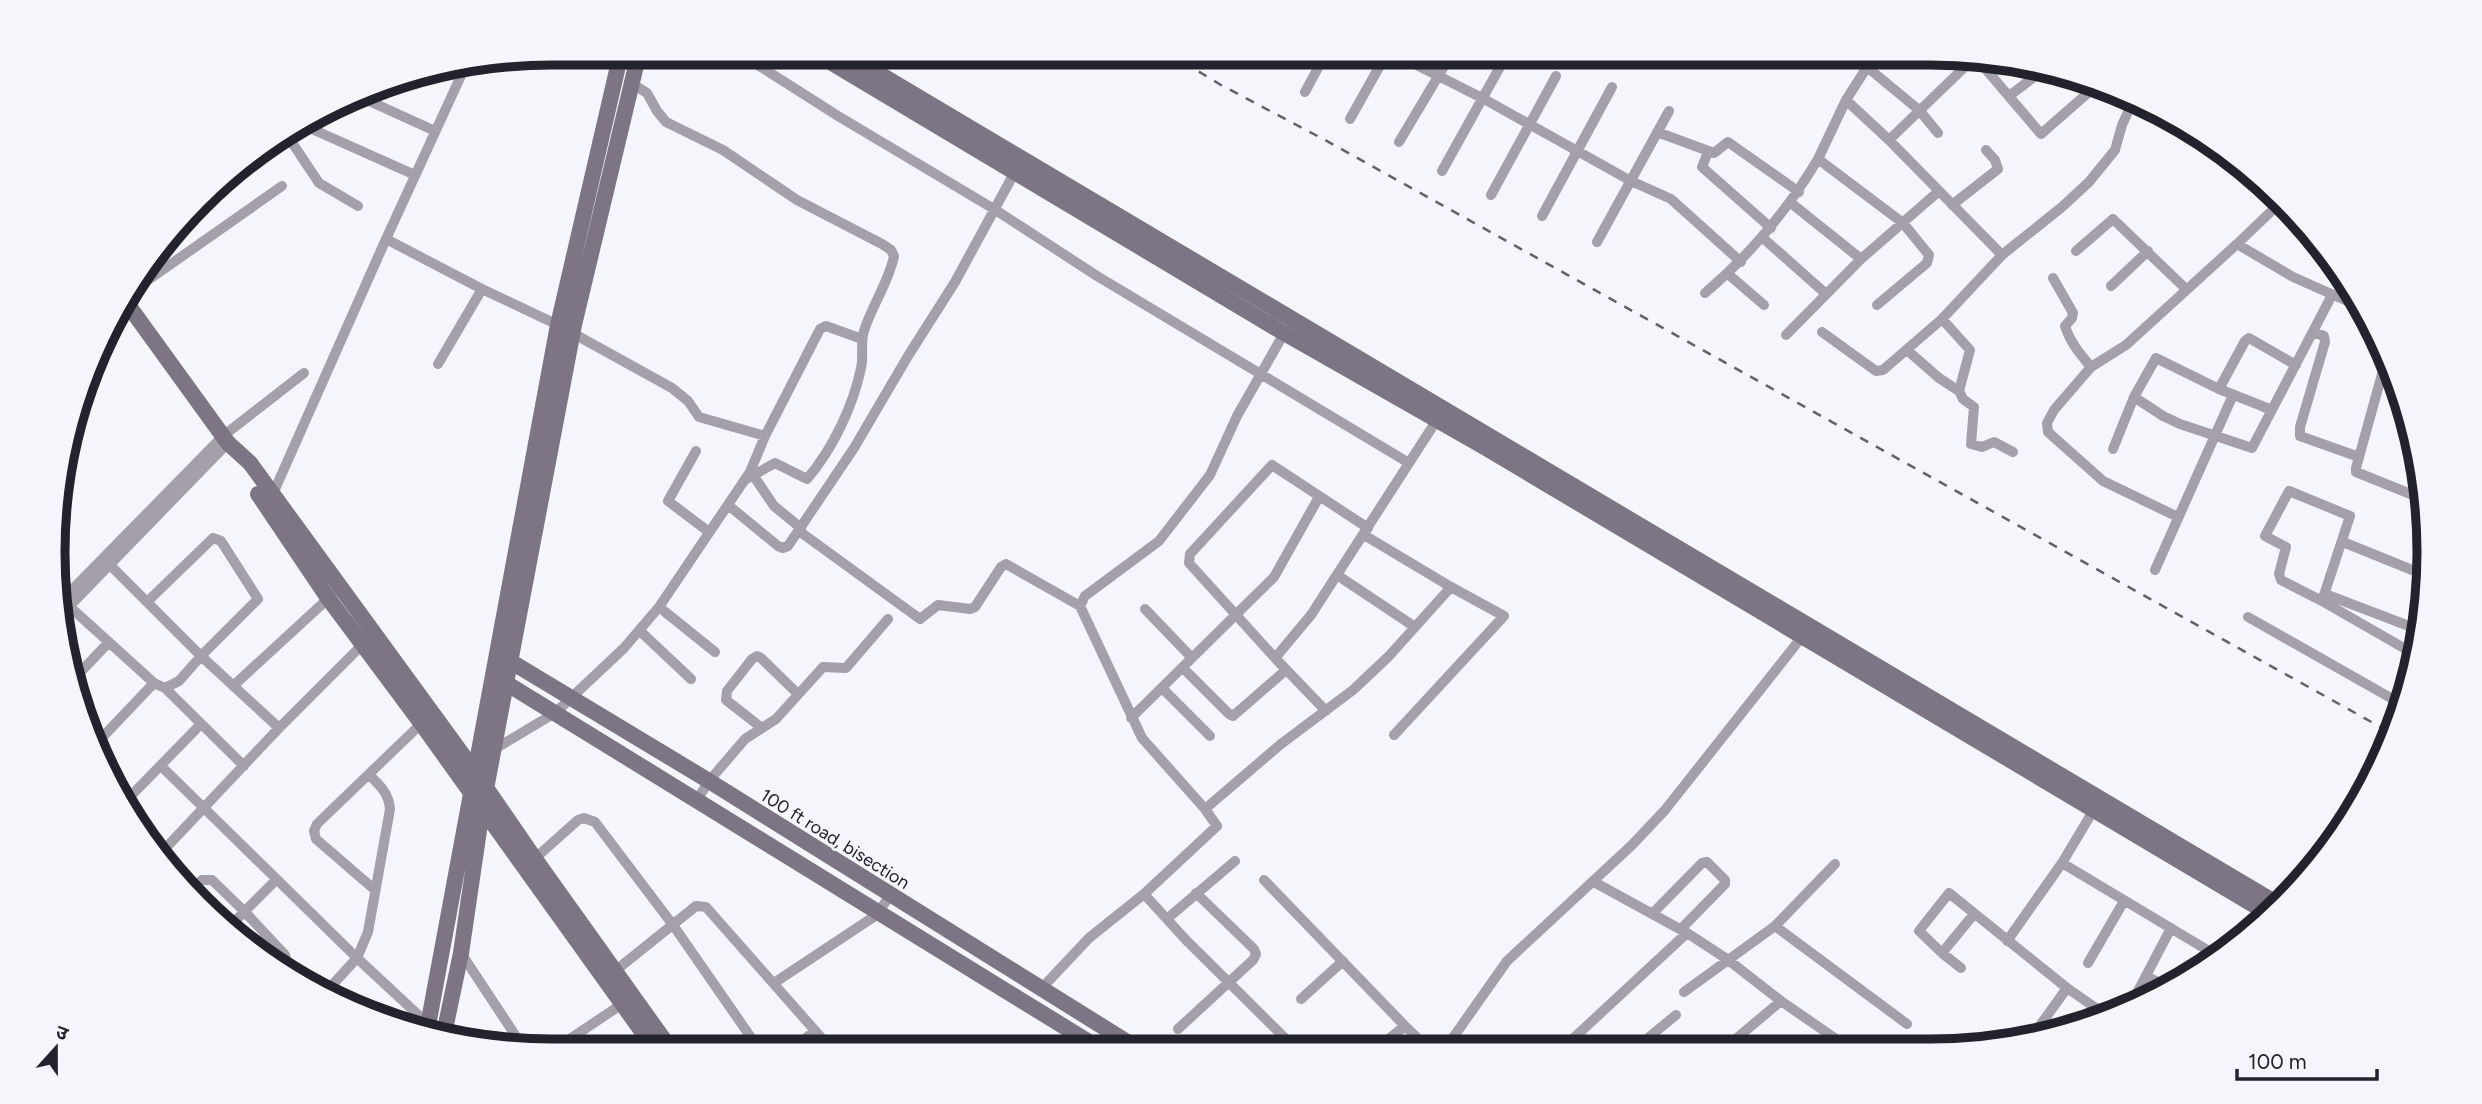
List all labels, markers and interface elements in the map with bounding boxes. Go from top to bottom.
street label: 100 ft road, bisection [756,784,914,894]
north arrow [21,1013,91,1083]
text: उ [53,1020,72,1046]
scale bar [2237,1038,2377,1082]
text: 100 m [2248,1049,2307,1074]

